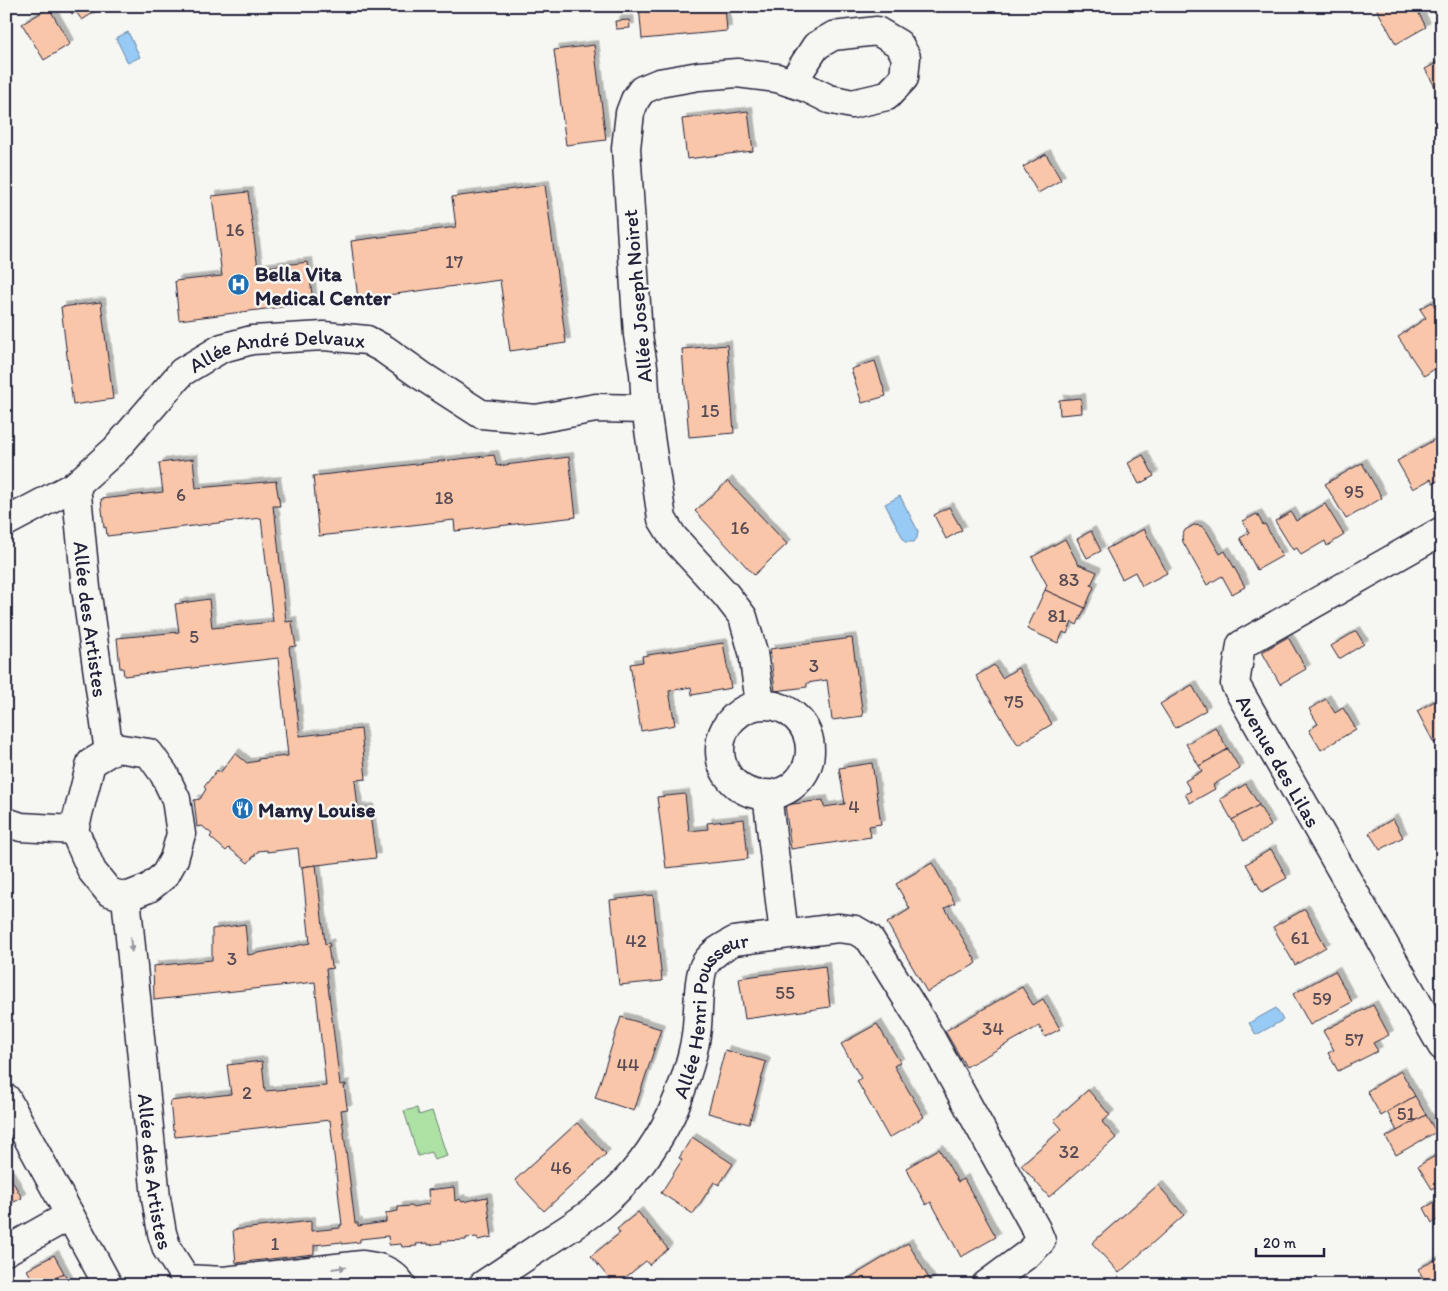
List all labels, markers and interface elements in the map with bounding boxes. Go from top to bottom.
street label: Allée Joseph Noiret [617,208,657,384]
house number: 16 [226,218,244,241]
house number: 17 [445,250,463,273]
place label: Bella Vita Medical Center [255,261,392,310]
hospital icon: Bella Vita Medical Center [227,273,251,297]
street label: Allée André Delvaux [184,324,367,378]
house number: 15 [701,399,719,422]
house number: 95 [1344,480,1364,503]
house number: 6 [176,483,186,506]
house number: 18 [434,486,454,509]
house number: 16 [731,516,749,539]
street label: Allée des Artistes [69,540,114,699]
house number: 83 [1059,568,1079,591]
house number: 81 [1047,604,1067,627]
house number: 5 [189,625,199,648]
house number: 3 [809,654,819,677]
house number: 75 [1004,690,1024,713]
street label: Avenue des Lilas [1231,690,1327,831]
house number: 4 [848,795,860,818]
restaurant icon: Mamy Louise [230,797,254,821]
place label: Mamy Louise [258,797,375,823]
house number: 61 [1291,926,1310,949]
street label: Allée Henri Pousseur [667,927,750,1101]
house number: 42 [625,929,647,952]
one-way arrow [127,938,135,954]
house number: 3 [227,947,237,970]
house number: 55 [775,981,795,1004]
house number: 59 [1312,987,1332,1010]
house number: 34 [982,1017,1004,1040]
house number: 57 [1344,1028,1364,1051]
house number: 44 [617,1053,639,1076]
house number: 2 [242,1081,252,1104]
street label: Allée des Artistes [133,1092,179,1252]
house number: 51 [1397,1102,1416,1125]
house number: 32 [1059,1140,1079,1163]
house number: 46 [550,1156,572,1179]
scale bar [1256,1226,1323,1258]
house number: 1 [271,1232,280,1255]
text: 20 m [1263,1234,1297,1252]
one-way arrow [331,1264,347,1272]

